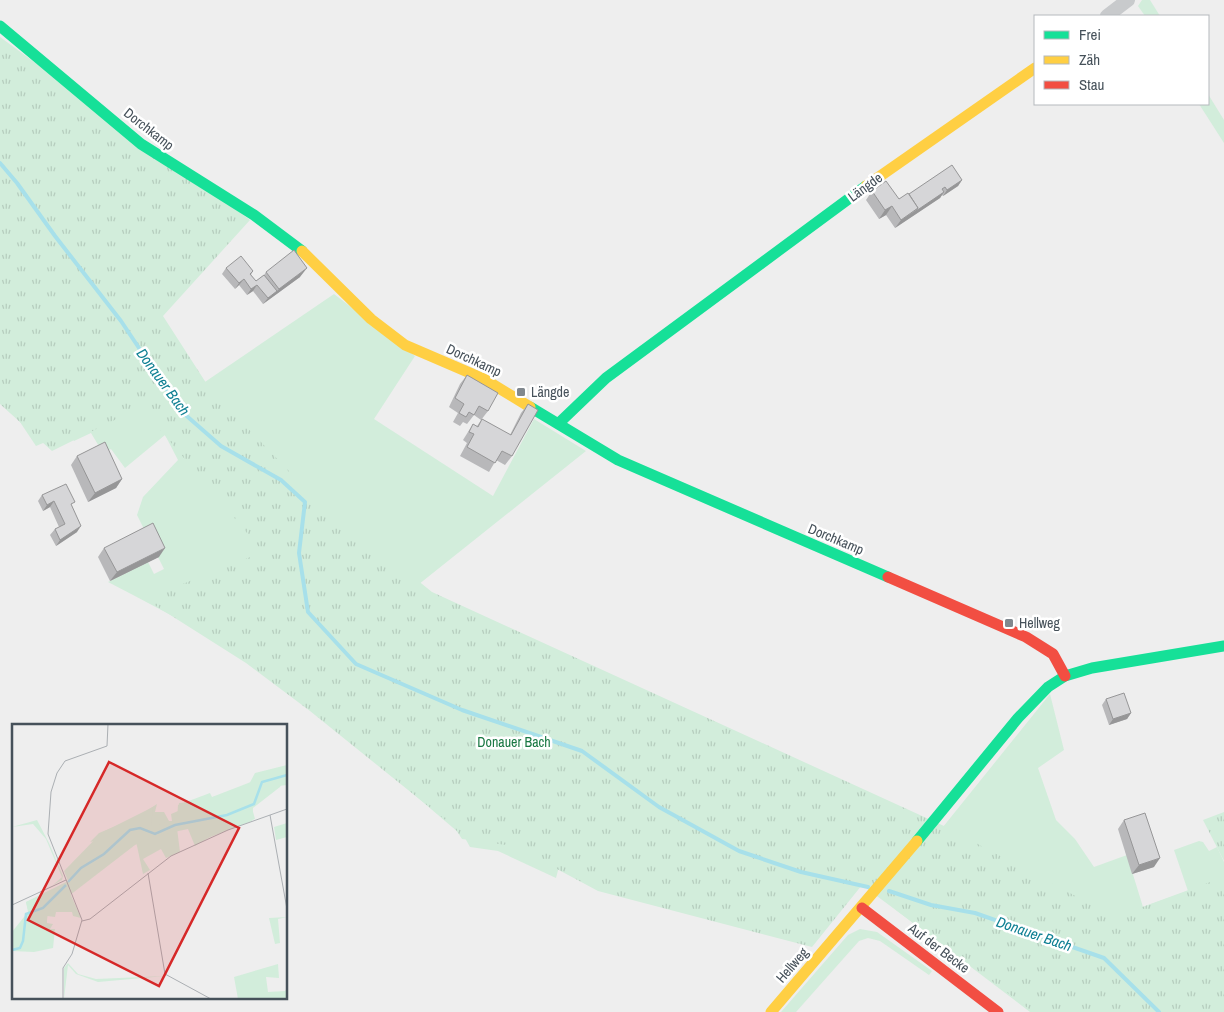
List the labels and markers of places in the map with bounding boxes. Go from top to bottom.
place label: Längde [531,383,569,401]
marker: Längde [515,386,527,398]
place label: Hellweg [1019,614,1060,632]
marker: Hellweg [1003,617,1015,629]

